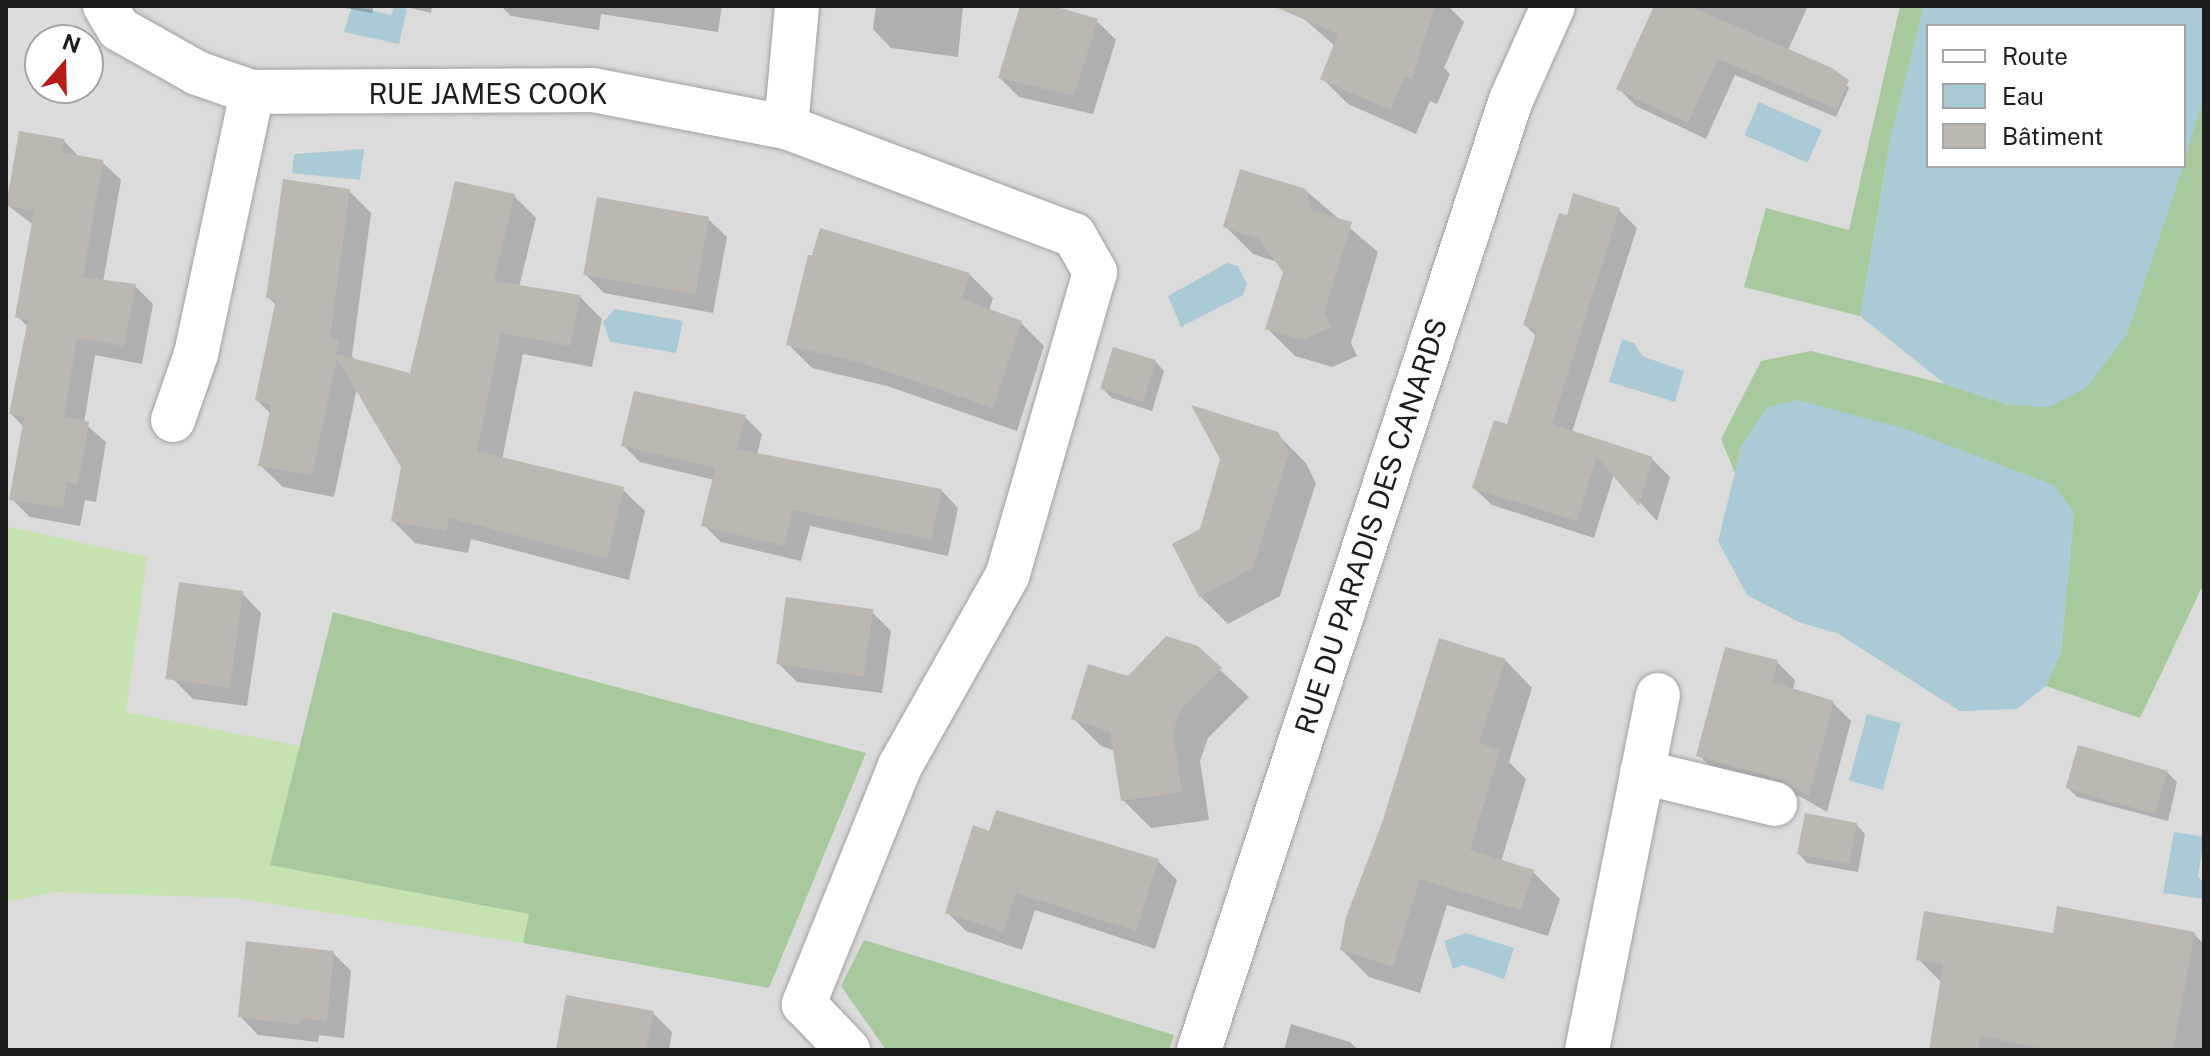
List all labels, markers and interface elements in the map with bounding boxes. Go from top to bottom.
north arrow [24,24,104,104]
legend [1926,24,2186,168]
text: N [59,28,84,58]
text: Route [2002,42,2068,70]
street label: RUE JAMES COOK [368,77,608,111]
text: Eau [2002,82,2044,110]
text: Bâtiment [2002,122,2103,150]
street label: RUE DU PARADIS DES CANARDS [1288,314,1454,738]

